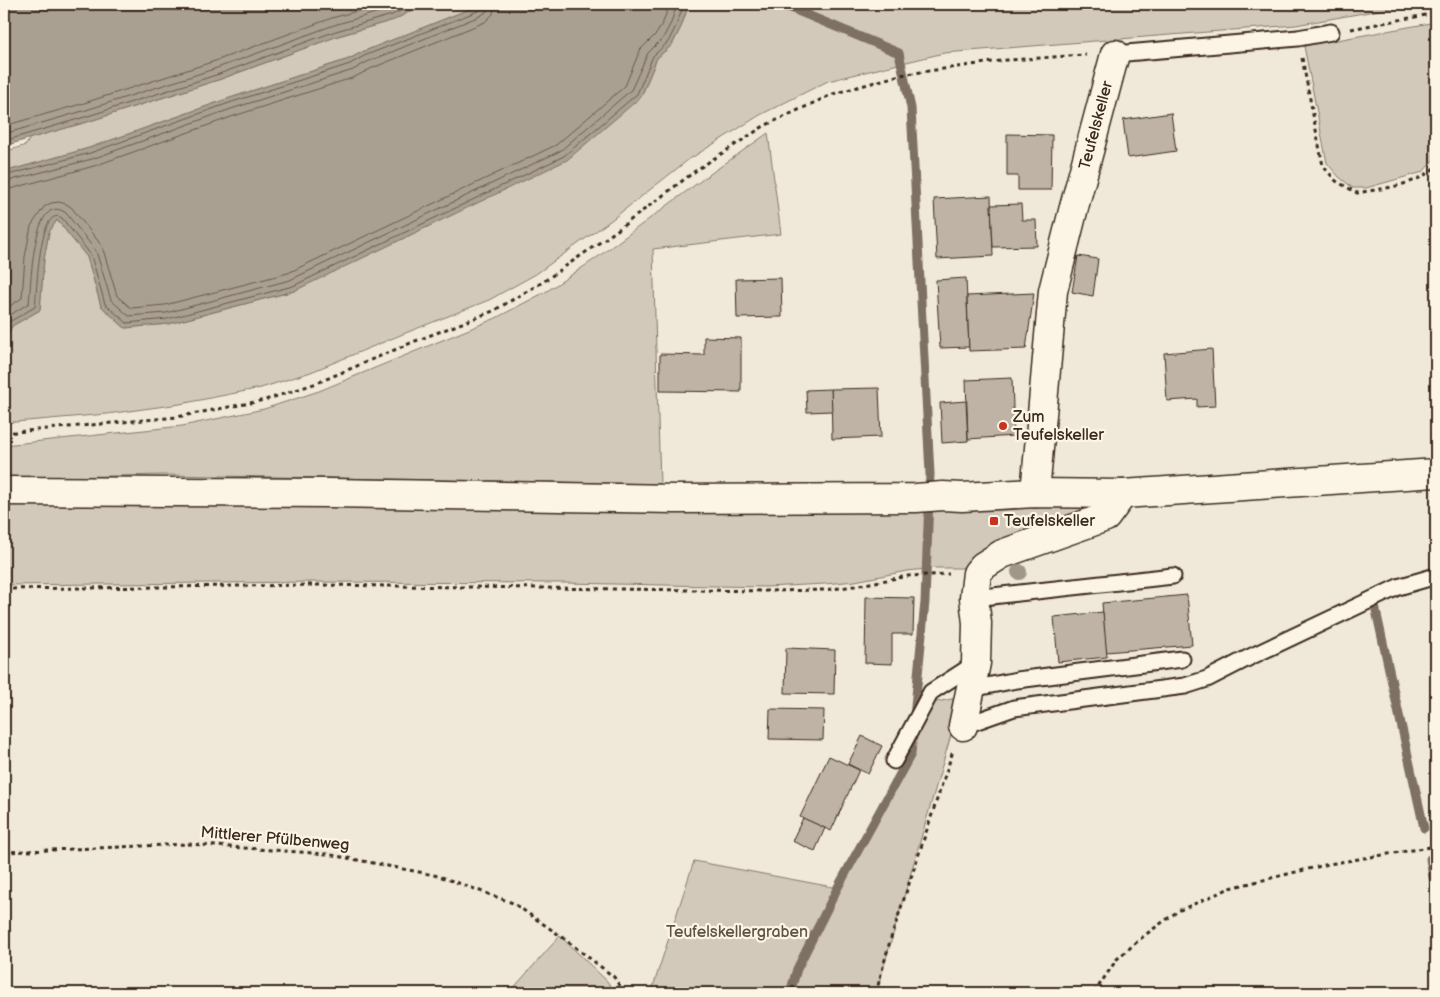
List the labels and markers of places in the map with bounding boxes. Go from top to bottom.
place label: Zum Teufelskeller [1012,408,1104,445]
marker: Zum Teufelskeller [997,420,1009,432]
place label: Teufelskeller [1004,512,1095,531]
marker: Teufelskeller [988,515,1000,527]

